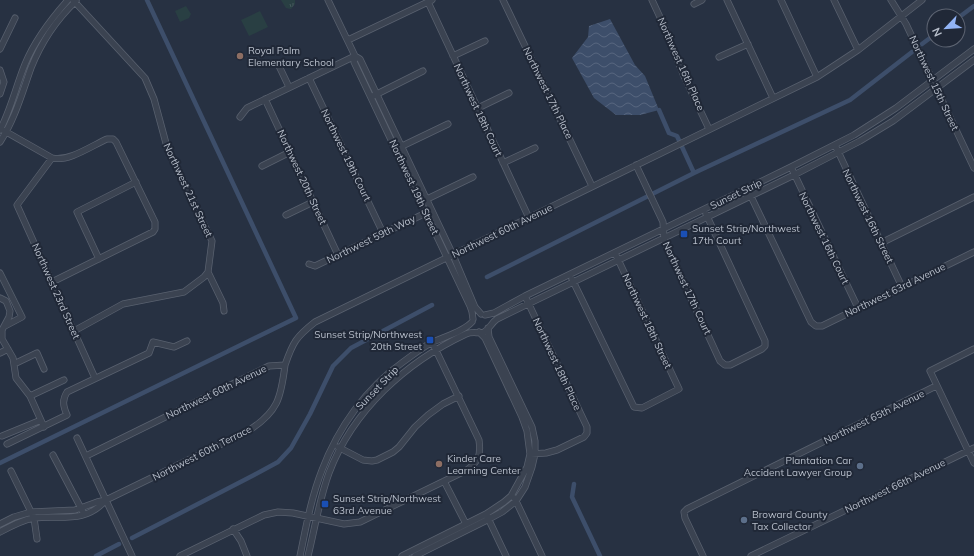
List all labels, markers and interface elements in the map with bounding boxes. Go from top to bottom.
north arrow [926,8,966,48]
street label: Northwest 16th Place [655,15,707,113]
street label: Northwest 15th Street [907,34,961,132]
place label: Royal Palm Elementary School [248,44,334,69]
street label: Northwest 17th Place [520,45,576,141]
marker: Royal Palm Elementary School [235,51,245,61]
street label: Northwest 18th Court [451,62,505,159]
street label: Northwest 19th Court [318,107,374,204]
street label: Northwest 20th Street [274,128,330,227]
street label: Northwest 19th Street [386,138,442,237]
street label: Northwest 21st Street [161,141,216,239]
street label: Northwest 16th Street [840,167,897,266]
street label: Sunset Strip [708,176,764,212]
street label: Northwest 16th Court [796,190,852,287]
street label: Northwest 60th Avenue [450,201,554,261]
street label: Northwest 59th Way [324,212,418,266]
place label: Sunset Strip/Northwest 17th Court [692,222,800,247]
marker: Sunset Strip/Northwest 17th Court [679,229,689,239]
street label: Northwest 17th Court [660,240,714,337]
street label: Northwest 23rd Street [29,241,83,341]
street label: Northwest 63rd Avenue [842,260,948,320]
street label: Northwest 18th Street [619,272,675,371]
street label: Northwest 18th Place [530,316,584,412]
place label: Sunset Strip/Northwest 20th Street [314,328,422,353]
marker: Sunset Strip/Northwest 20th Street [425,335,435,345]
street label: Northwest 60th Avenue [164,362,268,422]
street label: Sunset Strip [353,363,401,413]
street label: Northwest 65th Avenue [822,387,926,447]
street label: Northwest 60th Terrace [150,422,254,484]
place label: Kinder Care Learning Center [447,452,521,477]
place label: Plantation Car Accident Lawyer Group [744,454,852,479]
street label: Northwest 66th Avenue [843,456,947,516]
marker: Kinder Care Learning Center [434,459,444,469]
marker: Plantation Car Accident Lawyer Group [855,461,865,471]
place label: Sunset Strip/Northwest 63rd Avenue [333,492,441,517]
marker: Sunset Strip/Northwest 63rd Avenue [320,499,330,509]
place label: Broward County Tax Collector [752,508,828,533]
marker: Broward County Tax Collector [739,515,749,525]

